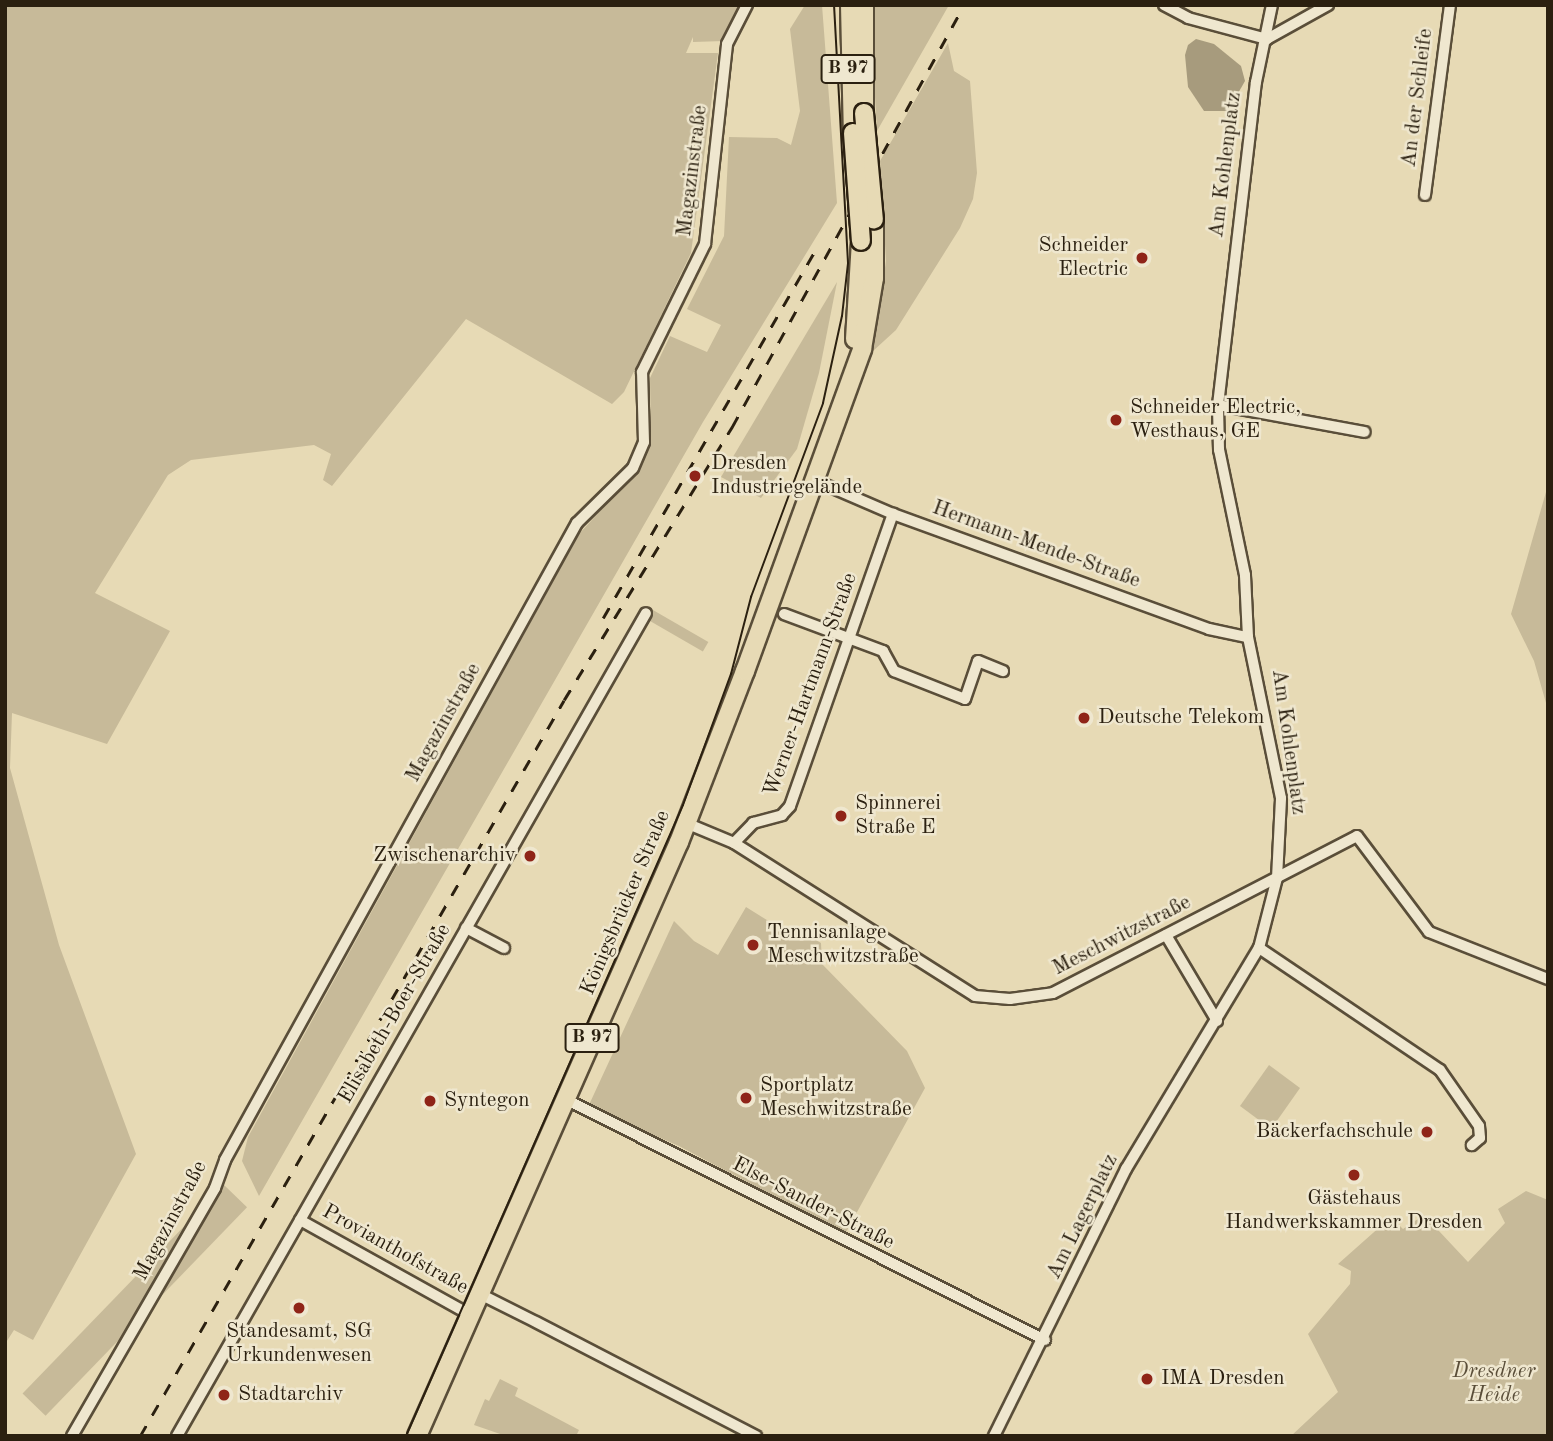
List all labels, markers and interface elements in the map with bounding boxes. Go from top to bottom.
street label: An der Schleife [1397,27,1439,169]
road number: B 97 [820,54,876,85]
street label: Am Kohlenplatz [1205,91,1247,239]
street label: Magazinstraße [672,104,714,238]
place label: Schneider Electric [1038,233,1128,283]
marker: Schneider Electric [1134,250,1150,266]
place label: Schneider Electric, Westhaus, GE [1130,395,1301,445]
marker: Schneider Electric, Westhaus, GE [1108,412,1124,428]
place label: Dresden Industriegelände [711,451,862,501]
marker: Dresden Industriegelände [685,466,705,486]
street label: Hermann-Mende-Straße [929,496,1143,594]
street label: Werner-Hartmann-Straße [759,570,863,800]
street label: Magazinstraße [401,659,487,787]
street label: Am Kohlenplatz [1265,668,1311,816]
place label: Deutsche Telekom [1098,705,1264,731]
marker: Deutsche Telekom [1076,710,1092,726]
place label: Spinnerei Straße E [855,791,941,841]
street label: Königsbrücker Straße [576,807,676,999]
marker: Spinnerei Straße E [833,808,849,824]
place label: Zwischenarchiv [373,843,516,869]
marker: Zwischenarchiv [522,848,538,864]
street label: Meschwitzstraße [1049,890,1195,982]
street label: Elisabeth-Boer-Straße [333,920,457,1108]
place label: Tennisanlage Meschwitzstraße [767,920,919,970]
marker: Tennisanlage Meschwitzstraße [745,937,761,953]
road number: B 97 [564,1022,620,1054]
place label: Sportplatz Meschwitzstraße [760,1073,912,1123]
place label: Syntegon [444,1088,530,1114]
marker: Sportplatz Meschwitzstraße [738,1090,754,1106]
marker: Syntegon [422,1093,438,1109]
place label: Bäckerfachschule [1256,1119,1413,1145]
marker: Bäckerfachschule [1419,1124,1435,1140]
street label: Am Lagerplatz [1042,1150,1124,1284]
street label: Else-Sander-Straße [728,1152,898,1256]
street label: Magazinstraße [129,1157,213,1285]
marker: Gästehaus Handwerkskammer Dresden [1346,1167,1362,1183]
place label: Gästehaus Handwerkskammer Dresden [1225,1186,1483,1236]
street label: Provianthofstraße [318,1199,472,1301]
marker: Standesamt, SG Urkundenwesen [291,1300,307,1316]
place label: Standesamt, SG Urkundenwesen [226,1319,372,1369]
park label: Dresdner Heide [1453,1359,1535,1409]
place label: IMA Dresden [1161,1366,1285,1392]
marker: IMA Dresden [1139,1371,1155,1387]
place label: Stadtarchiv [238,1382,343,1408]
marker: Stadtarchiv [216,1387,232,1403]

